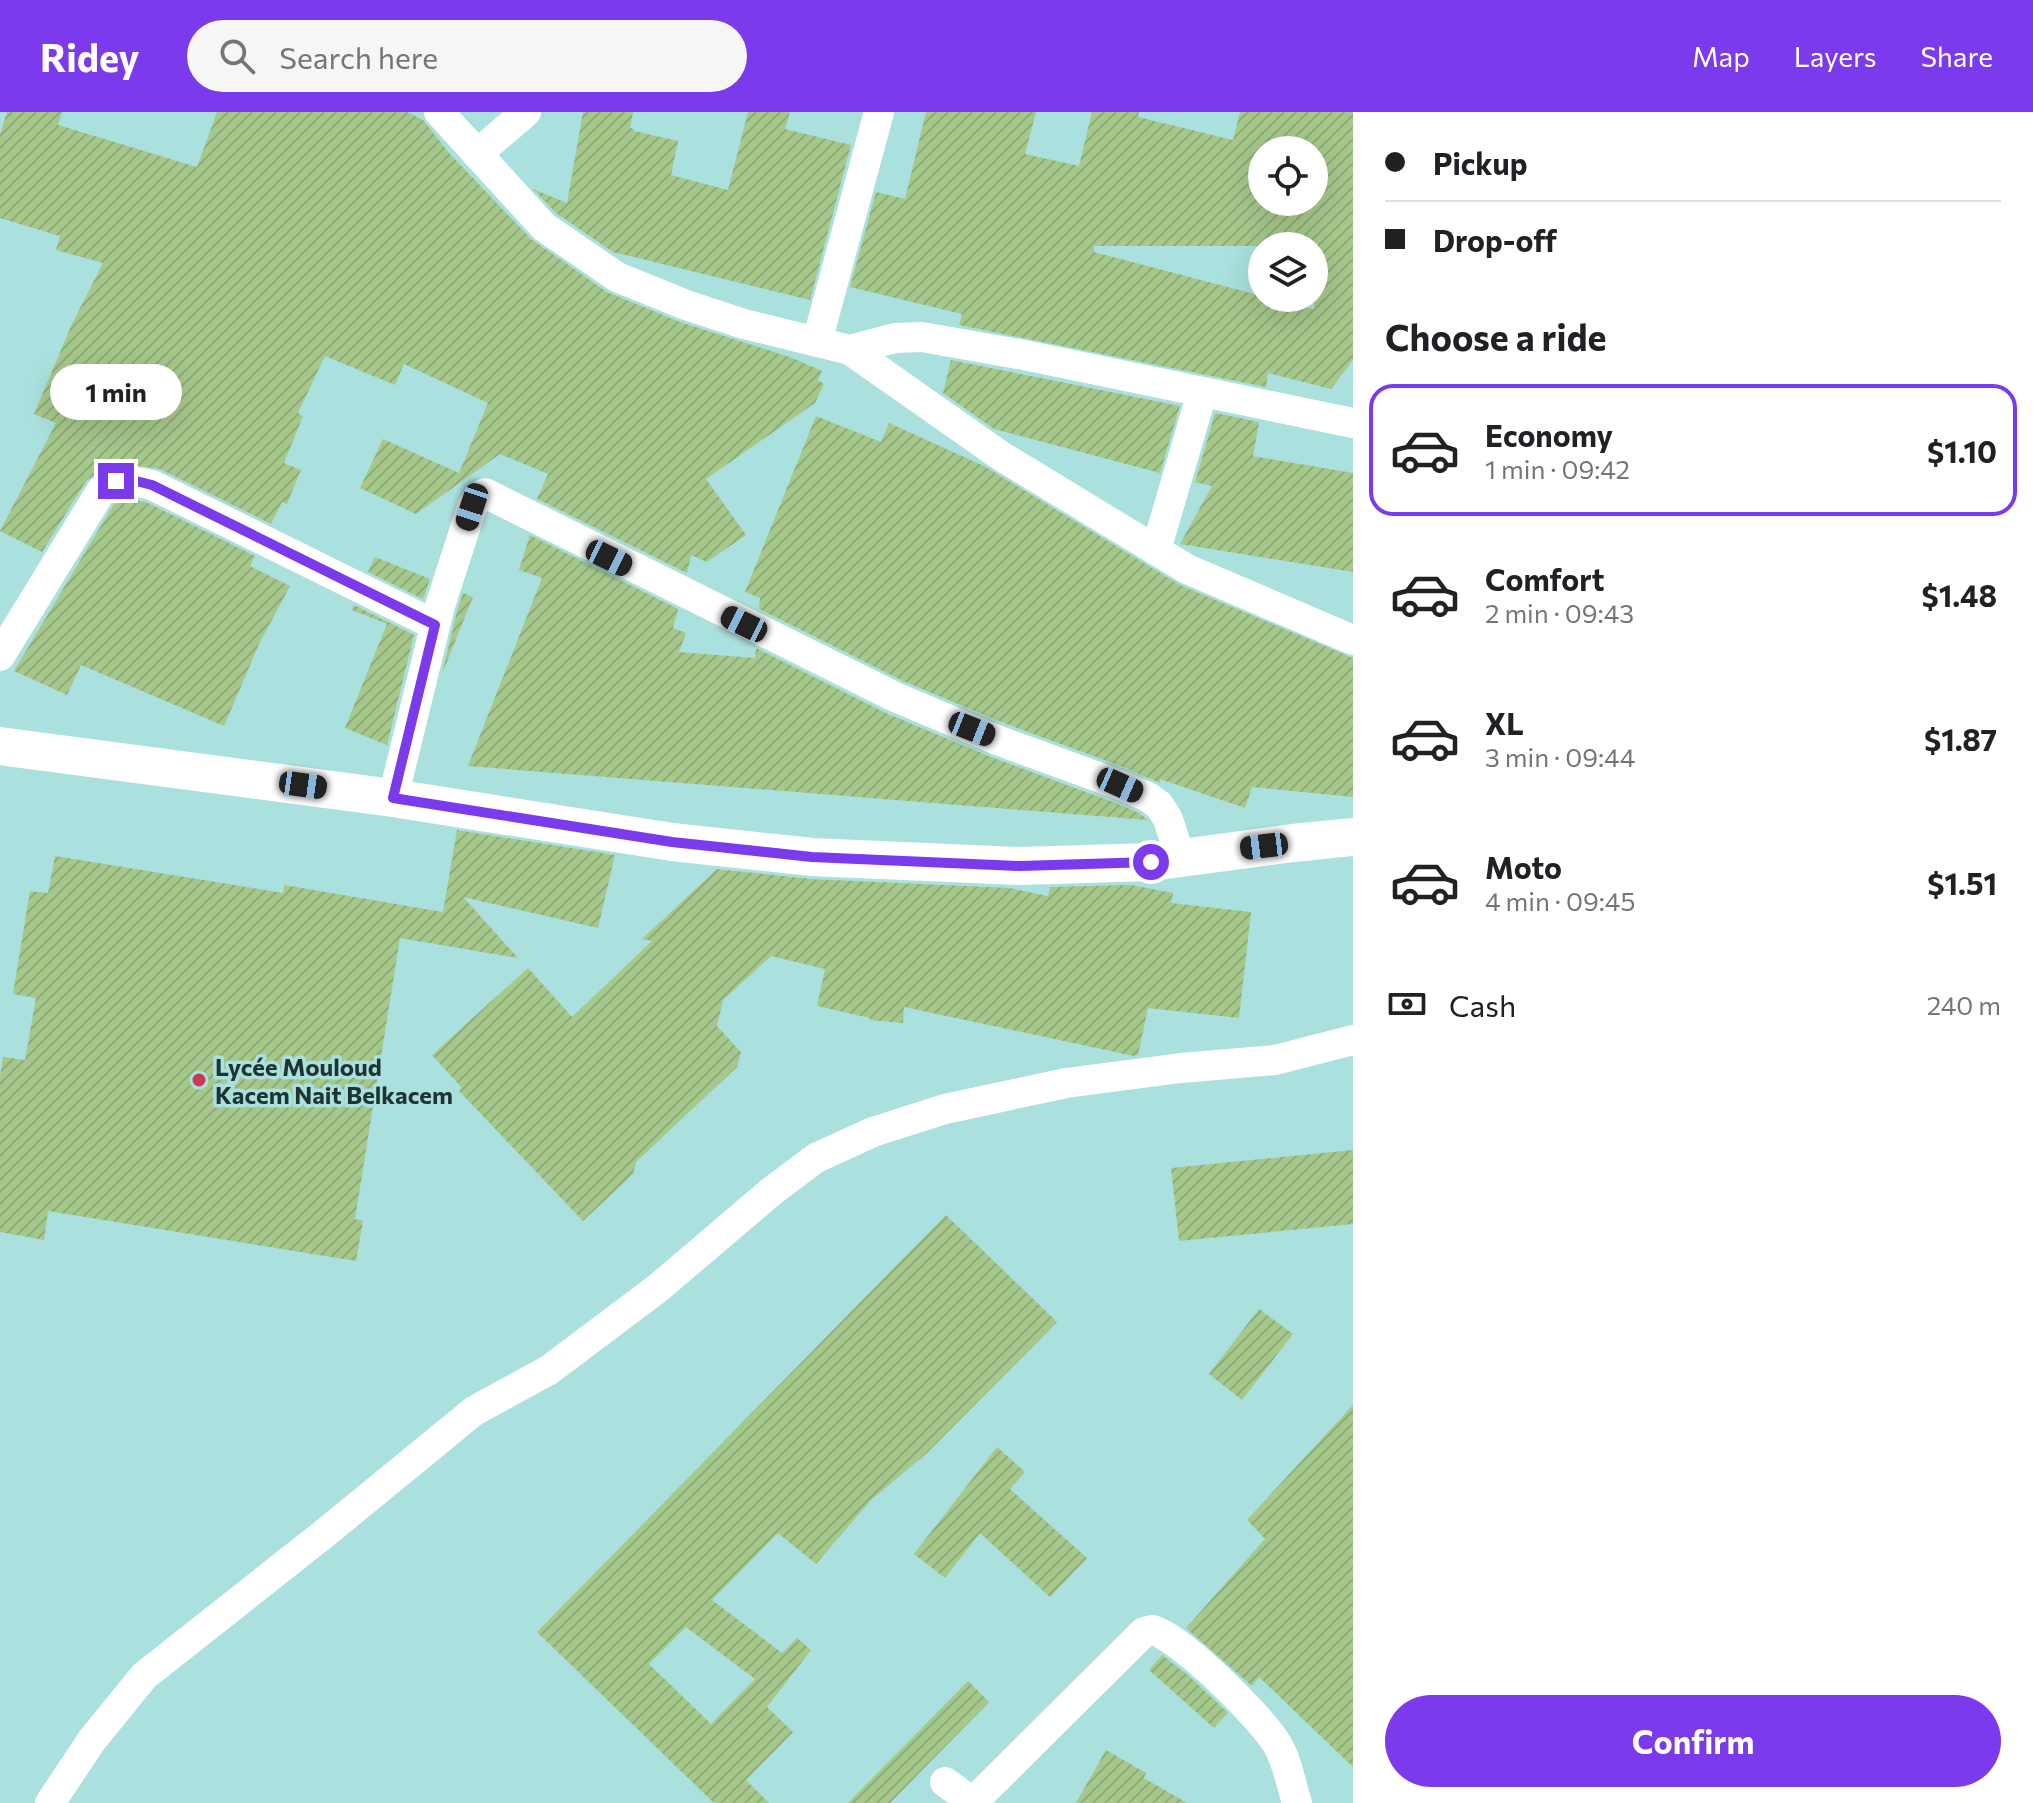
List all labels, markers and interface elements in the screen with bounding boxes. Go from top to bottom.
search box [187,20,747,92]
text: Ridey [40,33,139,80]
icon: search [215,34,259,78]
text: Search here [279,38,438,75]
text: Map [1692,39,1750,73]
text: Layers [1794,39,1876,73]
text: Share [1920,39,1993,73]
map controls [1248,136,1328,312]
button: locate [1248,136,1328,216]
text: Pickup [1433,144,1527,181]
text: Drop-off [1433,221,1557,258]
button: layers [1248,232,1328,312]
text: Choose a ride [1385,314,1606,358]
callout: 1 min [50,365,182,421]
text: 1 min [85,376,147,407]
icon: car [1389,414,1461,486]
text: Economy [1485,416,1613,453]
text: $1.10 [1927,432,1997,469]
text: 1 min · 09:42 [1485,453,1630,484]
route end [98,463,134,499]
car [453,480,491,534]
car [582,537,636,579]
icon: car [1389,558,1461,630]
text: Comfort [1485,560,1604,597]
text: $1.48 [1922,576,1997,613]
text: 2 min · 09:43 [1485,597,1634,628]
car [717,603,771,645]
icon: car [1389,702,1461,774]
text: XL [1485,704,1524,741]
car [945,709,999,749]
text: $1.87 [1924,720,1997,757]
text: 3 min · 09:44 [1485,741,1635,772]
car [1093,764,1147,806]
car [278,770,328,800]
car [1239,831,1289,861]
route start [1133,844,1169,880]
icon: car [1389,846,1461,918]
text: Moto [1485,848,1562,885]
text: $1.51 [1927,864,1997,901]
text: 4 min · 09:45 [1485,885,1635,916]
icon: cash [1385,982,1429,1026]
text: Cash [1449,986,1516,1023]
text: 240 m [1927,989,2001,1020]
place label: Lycée Mouloud Kacem Nait Belkacem [215,1052,453,1109]
marker: Lycée Mouloud Kacem Nait Belkacem [190,1071,208,1089]
button: Confirm [1385,1695,2001,1787]

